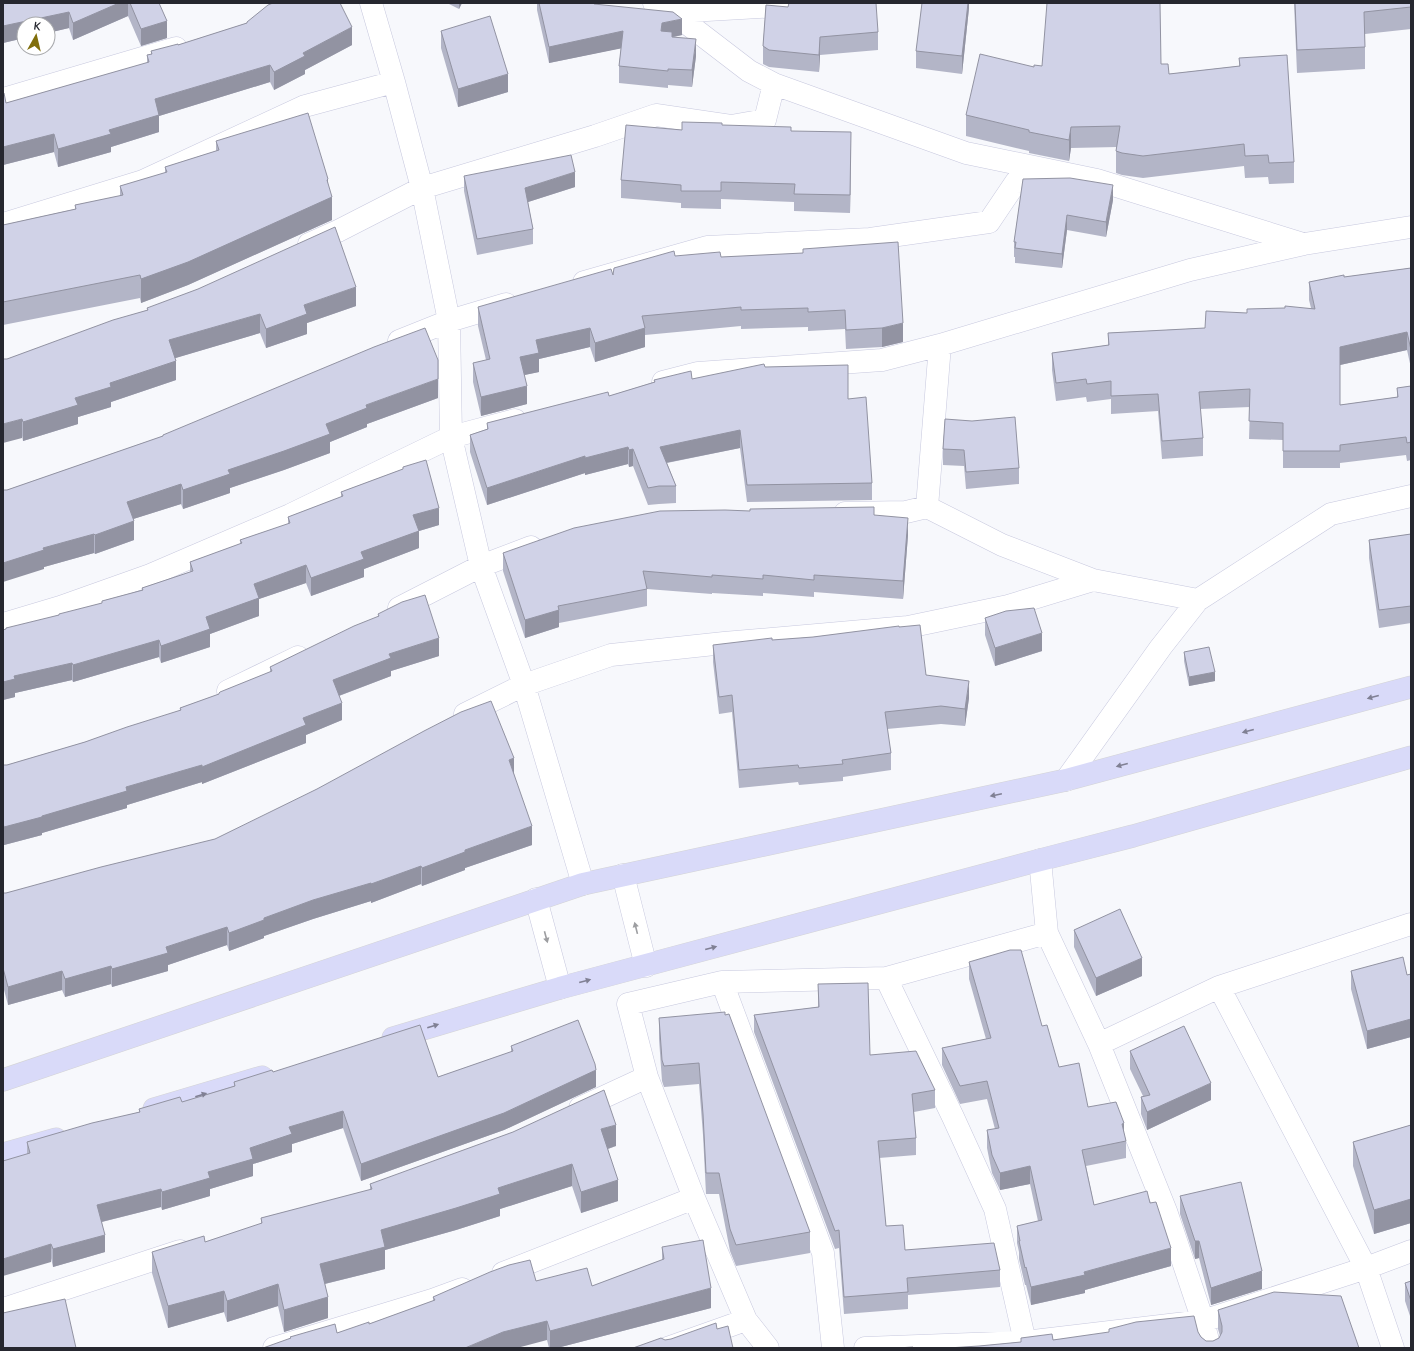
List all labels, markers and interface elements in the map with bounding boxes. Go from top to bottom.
north arrow [16,16,56,56]
text: K [33,18,43,34]
one-way arrow [1367,694,1379,700]
one-way arrow [1242,728,1254,734]
one-way arrow [1116,762,1128,768]
one-way arrow [990,793,1002,799]
one-way arrow [633,922,639,934]
one-way arrow [543,931,549,943]
one-way arrow [705,945,717,951]
one-way arrow [579,978,591,984]
one-way arrow [428,1023,440,1029]
one-way arrow [196,1092,208,1098]

